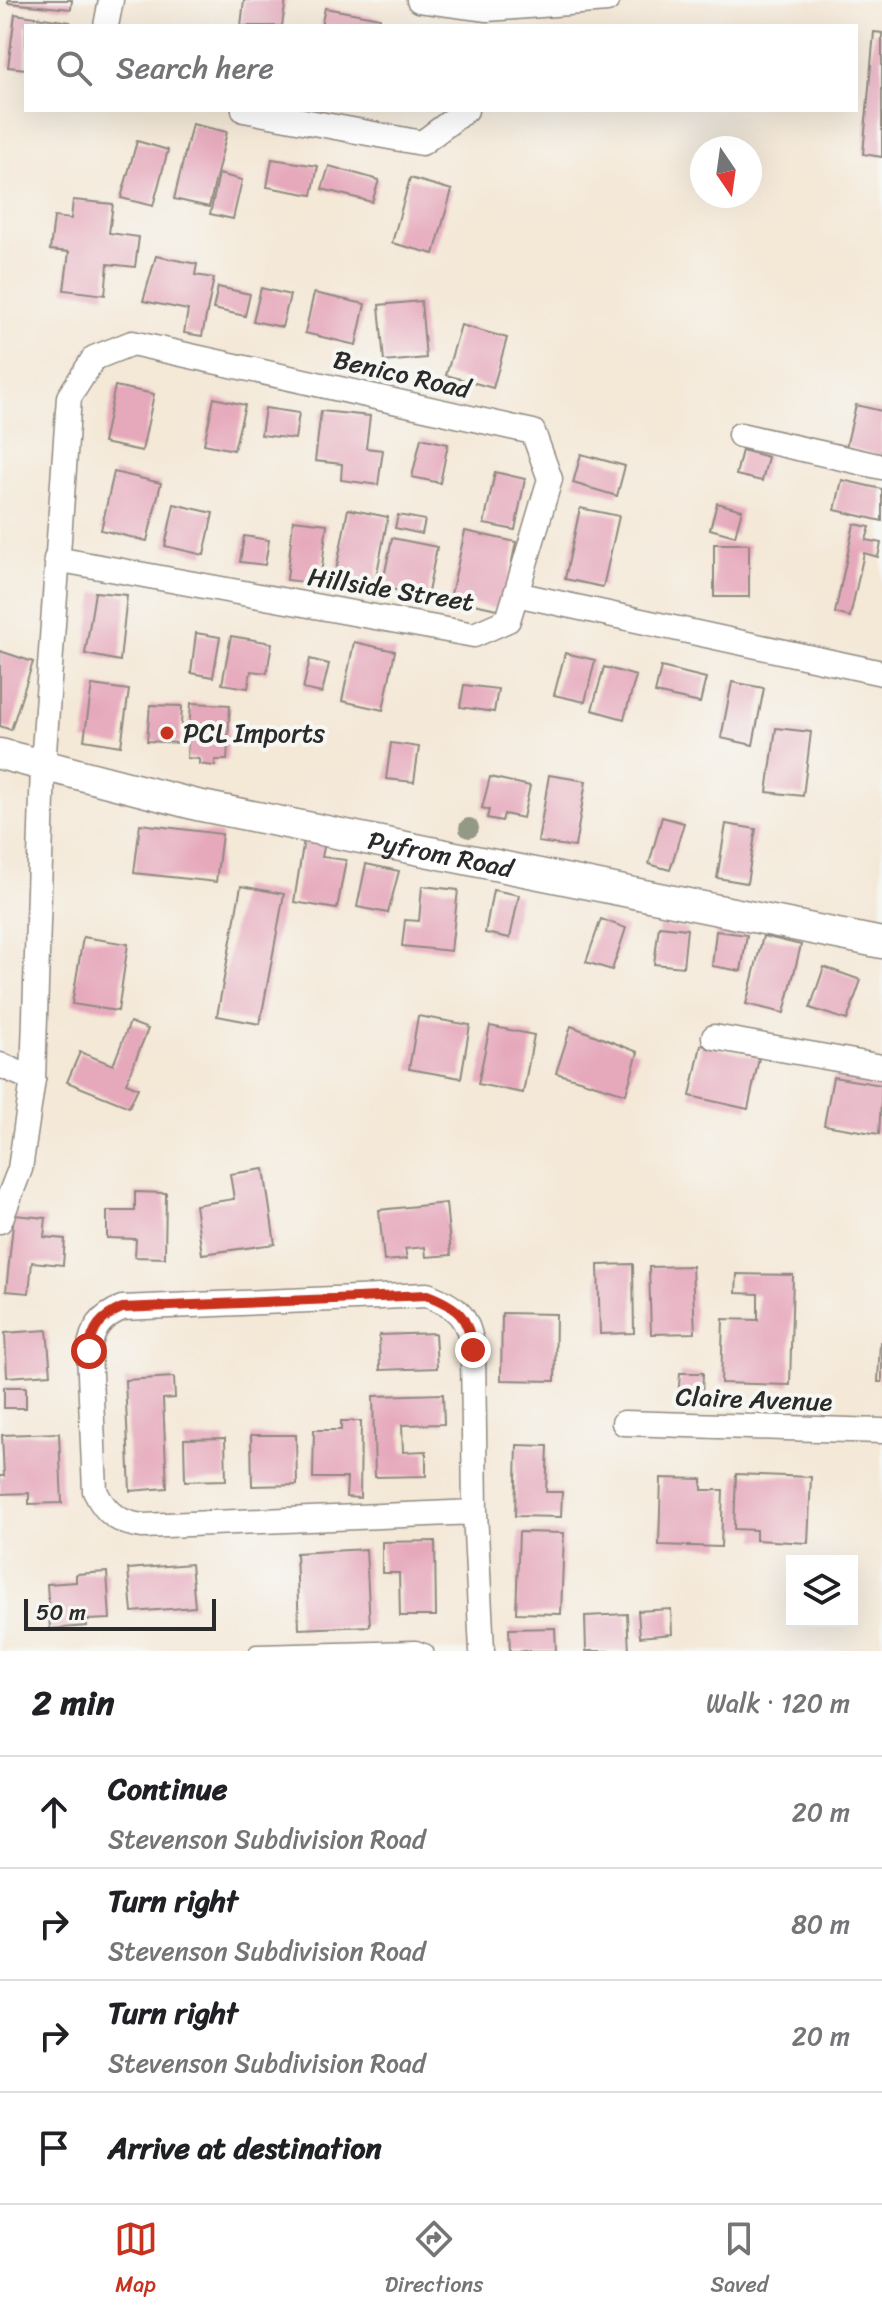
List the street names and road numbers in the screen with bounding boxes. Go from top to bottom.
street label: Benico Road [329,336,477,413]
street label: Hillside Street [305,553,477,625]
street label: Pyfrom Road [364,817,519,892]
street label: Claire Avenue [675,1373,834,1425]

